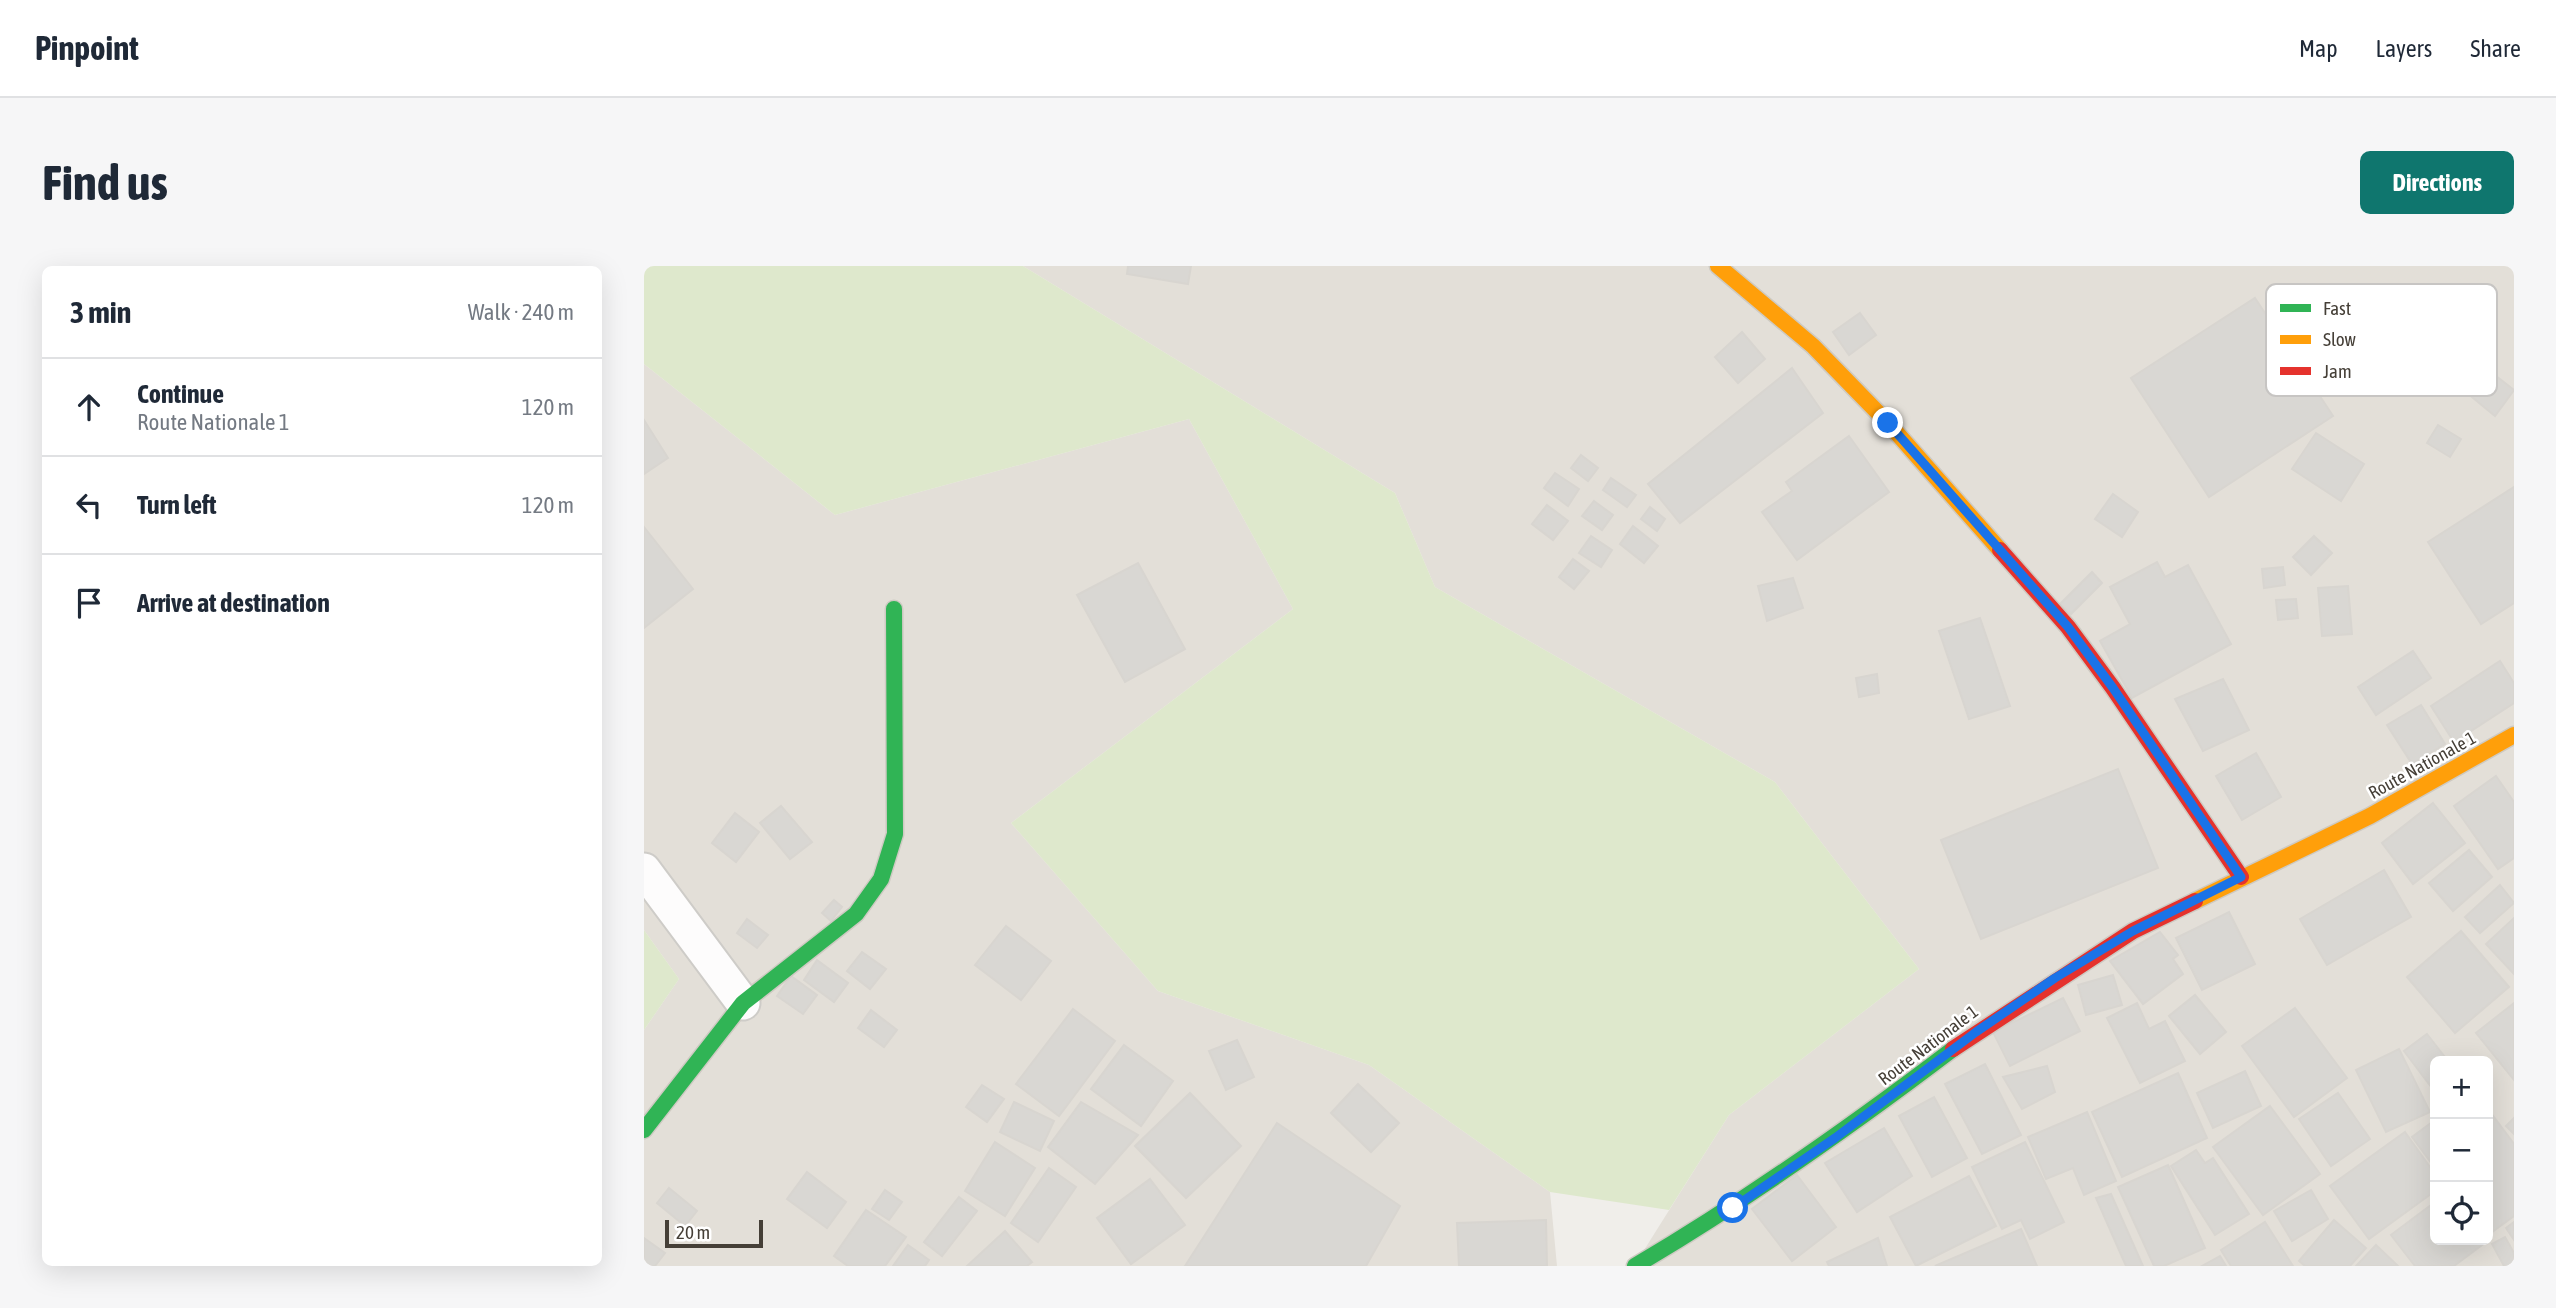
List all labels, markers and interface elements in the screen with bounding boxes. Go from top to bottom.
text: Pinpoint [35,29,139,67]
text: Map [2299,35,2338,62]
text: Layers [2376,35,2432,62]
text: Share [2470,35,2521,62]
button: Directions [2360,151,2514,214]
text: Find us [42,154,168,210]
legend [2266,284,2497,396]
text: 3 min [70,295,131,329]
text: Fast [2323,297,2351,319]
text: Walk · 240 m [468,299,574,325]
text: Slow [2323,328,2357,350]
text: Jam [2323,360,2352,382]
text: Continue [137,379,224,409]
icon: ahead [70,388,108,426]
text: 120 m [522,394,574,420]
route end [1872,407,1903,438]
text: Route Nationale 1 [137,409,290,435]
icon: left [70,486,108,524]
text: Turn left [137,490,217,520]
text: 120 m [522,492,574,518]
icon: arrive [70,584,108,622]
text: Arrive at destination [137,588,330,618]
street label: Route Nationale 1 [2365,727,2479,803]
street label: Route Nationale 1 [1874,1001,1982,1089]
map controls [2430,1056,2493,1245]
button: + [2430,1056,2493,1119]
button: − [2430,1119,2493,1182]
button: locate [2430,1182,2493,1245]
route start [1717,1192,1748,1223]
scale bar [665,1217,763,1249]
text: 20 m [676,1221,710,1243]

